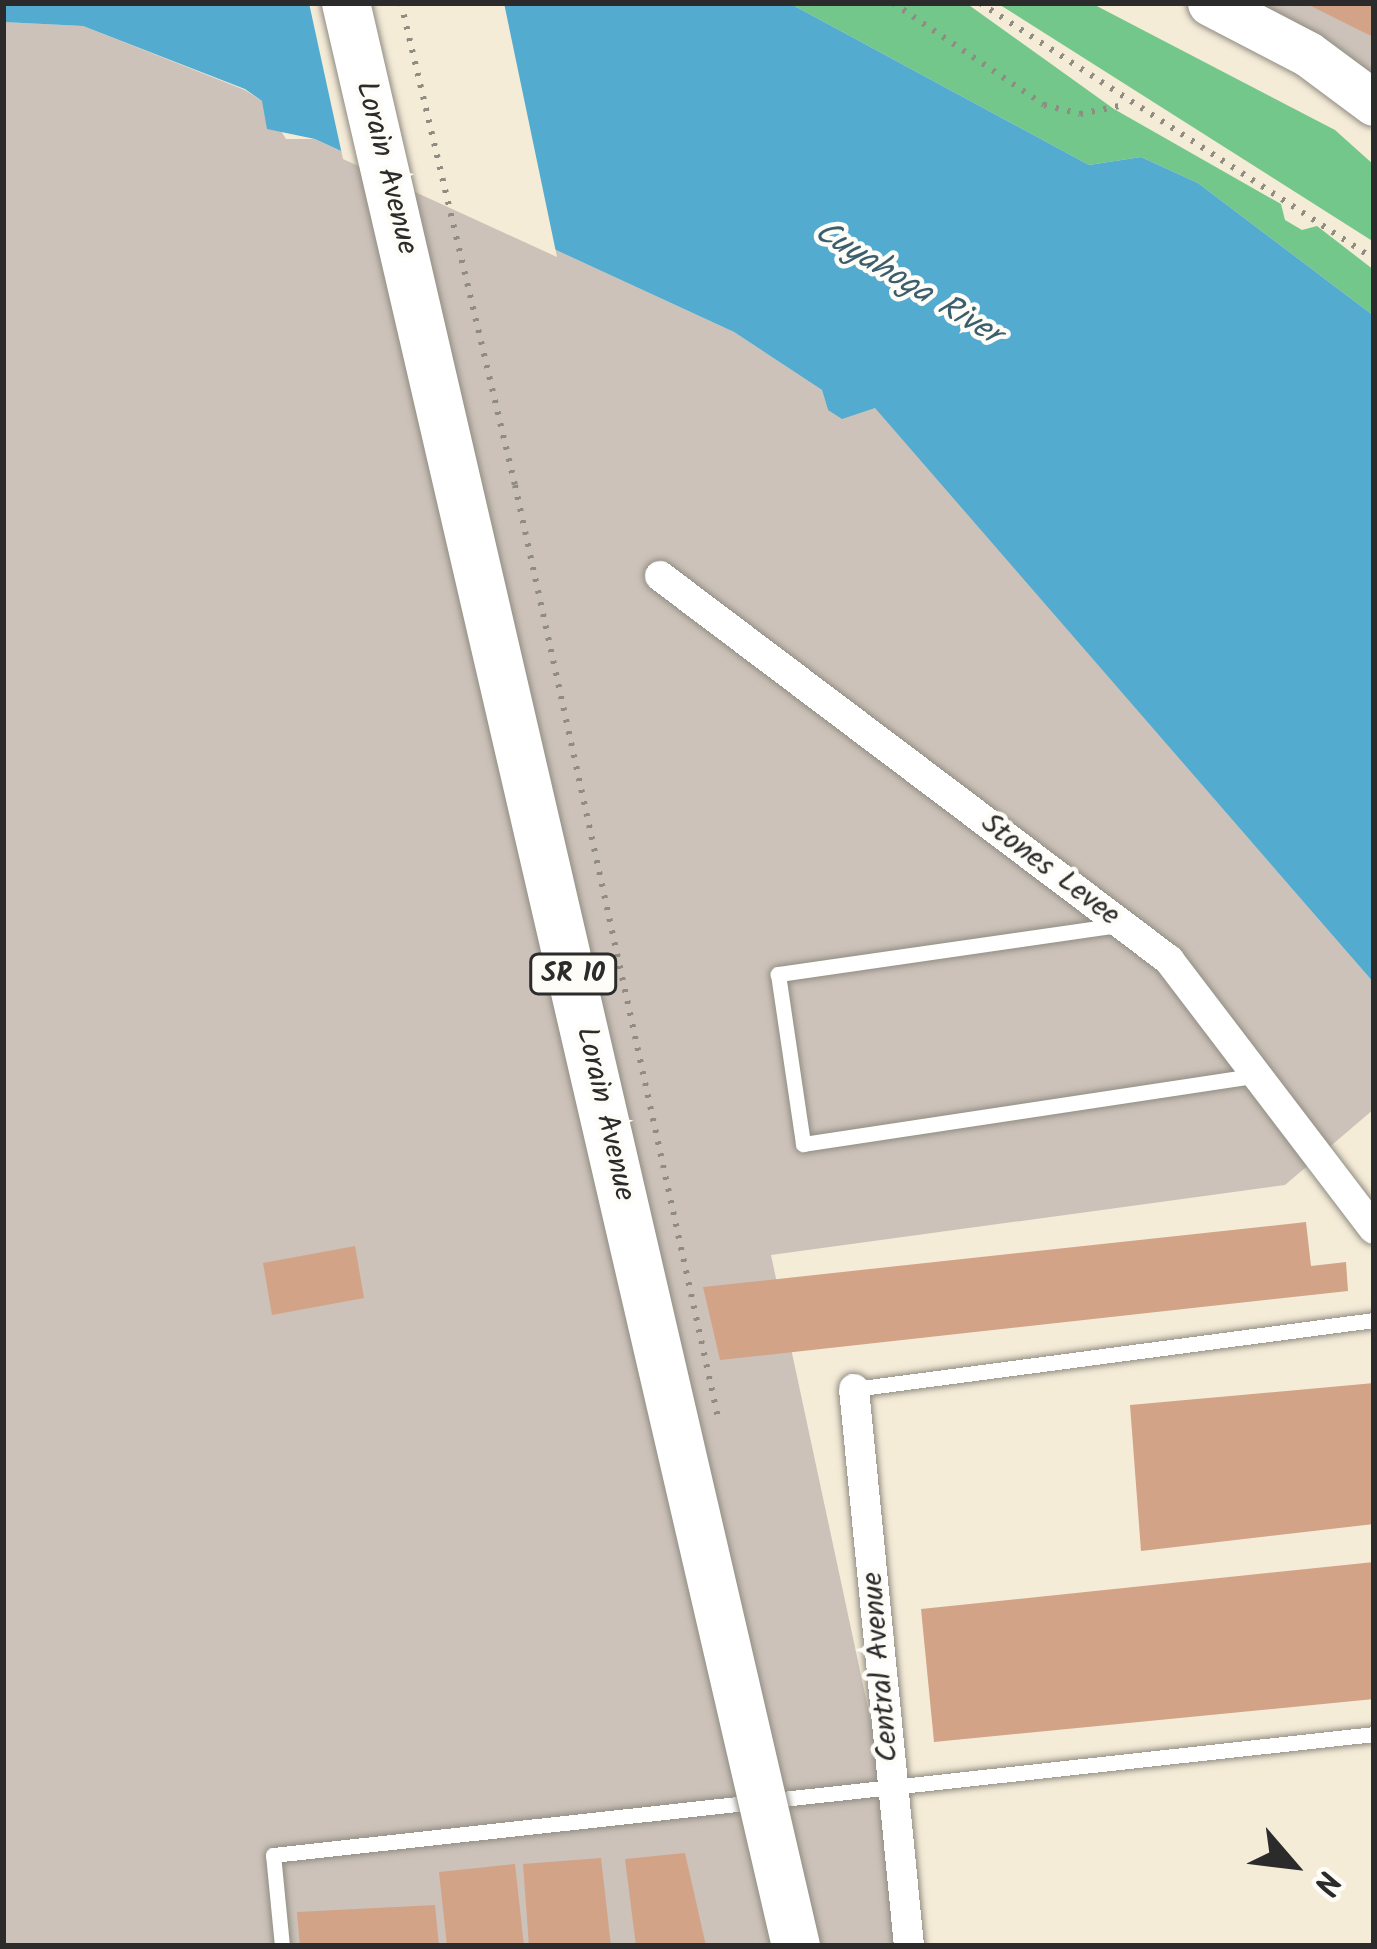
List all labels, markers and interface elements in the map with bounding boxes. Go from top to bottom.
street label: Lorain Avenue [347,78,425,258]
water label: Cuyahoga River [807,213,1007,355]
street label: Stones Levee [973,806,1127,934]
road number: SR 10 [528,953,618,995]
street label: Lorain Avenue [568,1023,642,1205]
street label: Central Avenue [855,1570,907,1764]
north arrow [1233,1805,1353,1925]
text: N [1297,1860,1354,1904]

